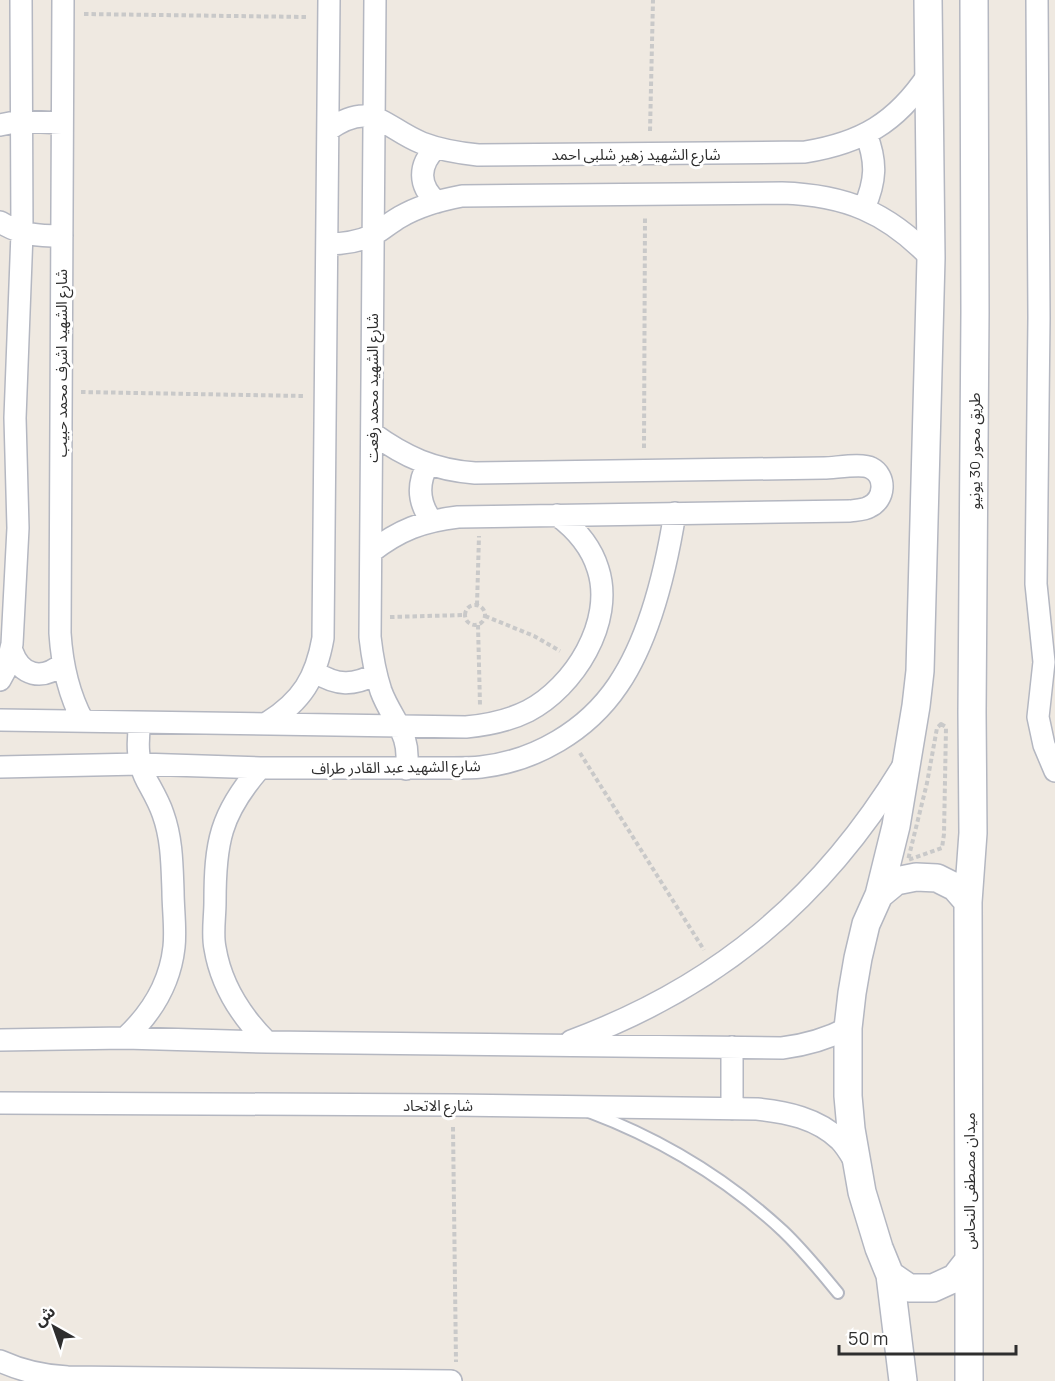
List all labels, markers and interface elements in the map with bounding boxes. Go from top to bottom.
street label: شارع الشهيد زهير شلبى احمد [551,144,721,167]
street label: شارع الشهيد اشرف محمد حبيب [51,269,74,457]
street label: شارع الشهيد محمد رفعت [362,313,385,463]
street label: طريق محور 30 يونيو [964,393,985,510]
street label: شارع الشهيد عبد القادر طراف [311,755,481,781]
street label: شارع الاتحاد [403,1095,473,1118]
street label: ميدان مصطفى النحاس [959,1112,980,1250]
north arrow [24,1297,84,1357]
text: ش [29,1300,60,1331]
scale bar [839,1318,1016,1356]
text: 50 m [848,1326,888,1350]

